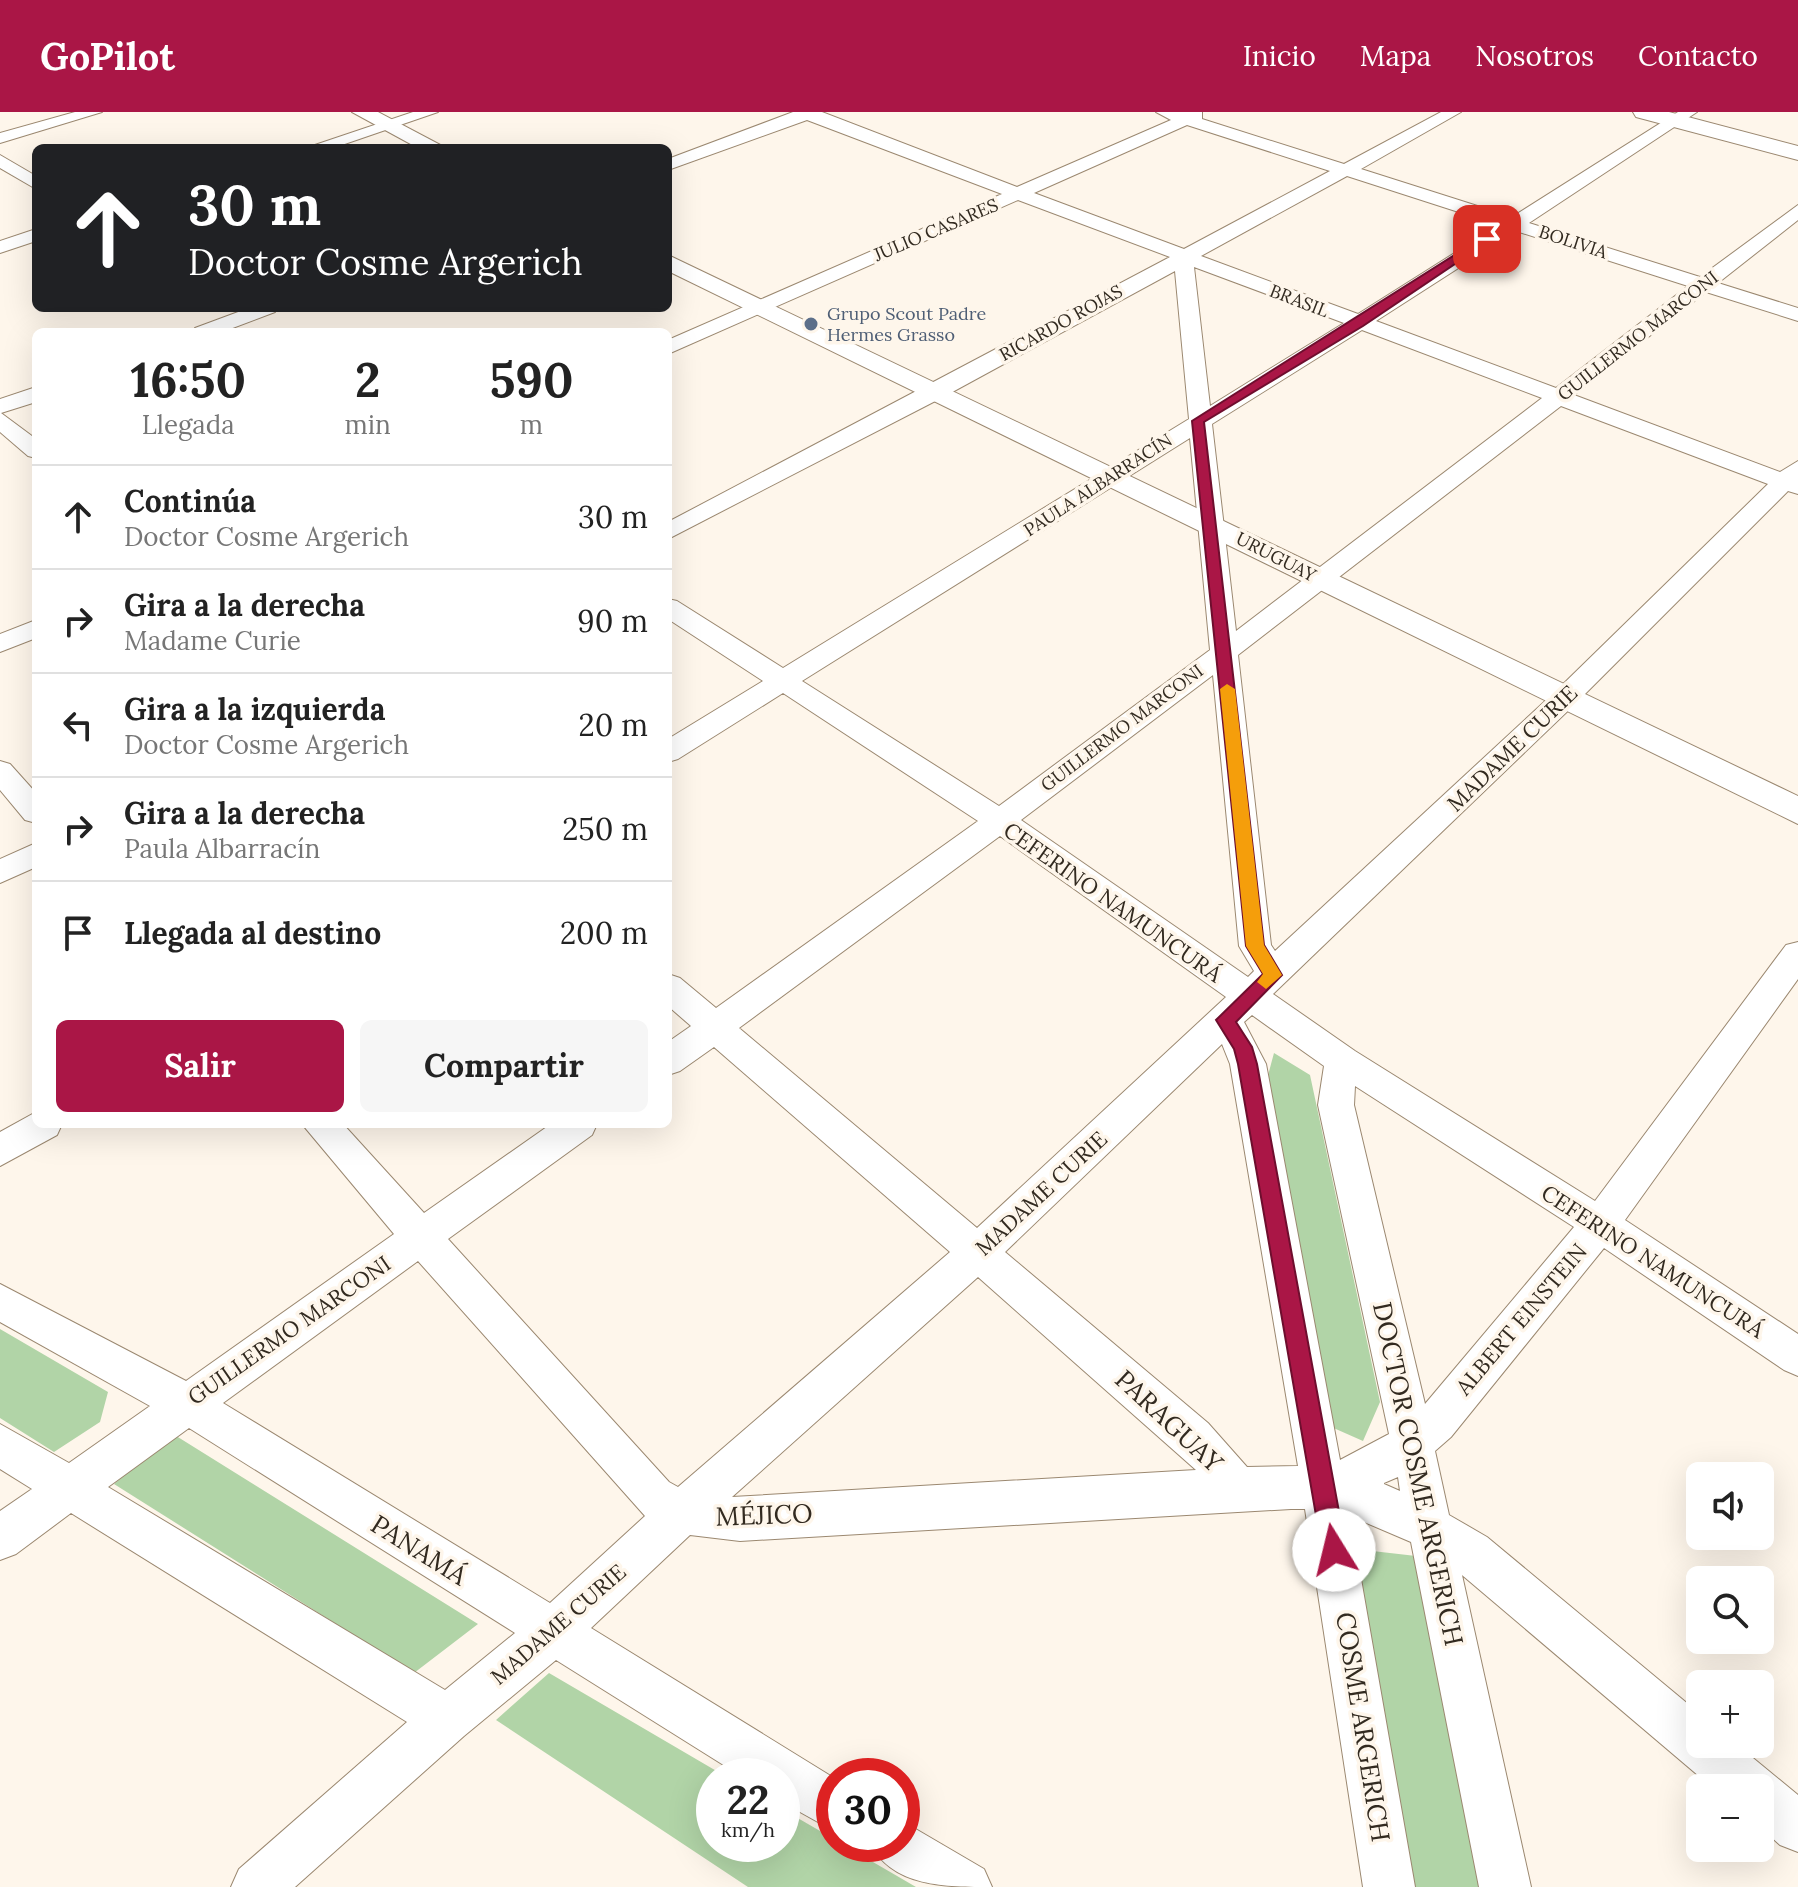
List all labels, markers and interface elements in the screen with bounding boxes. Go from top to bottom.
text: GoPilot [40,32,175,80]
text: Inicio [1243,38,1316,74]
text: Mapa [1360,38,1431,74]
text: Nosotros [1475,38,1594,74]
text: Contacto [1638,38,1758,74]
text: 30 m [188,169,321,240]
icon: ahead [56,176,160,280]
street label: JULIO CASARES [869,193,1002,267]
pin [1453,205,1521,273]
icon: arrive [1465,217,1509,261]
street label: BOLIVIA [1536,220,1611,264]
text: Doctor Cosme Argerich [188,239,583,285]
street label: GUILLERMO MARCONI [1553,266,1723,405]
street label: RICARDO ROJAS [995,279,1126,366]
street label: BRASIL [1267,279,1332,322]
place label: Grupo Scout Padre Hermes Grasso [827,302,986,346]
marker: Grupo Scout Padre Hermes Grasso [802,315,820,333]
text: 16:50 [131,349,246,410]
text: 2 [355,349,381,410]
text: 590 [489,349,574,410]
text: Llegada [142,408,235,441]
text: min [345,408,391,441]
text: m [520,408,543,441]
street label: PAULA ALBARRACÍN [1019,428,1176,541]
text: Continúa [124,482,256,520]
icon: ahead [56,495,100,539]
text: 30 m [578,498,648,536]
text: Doctor Cosme Argerich [124,520,409,553]
street label: URUGUAY [1232,527,1321,587]
text: Gira a la derecha [124,586,365,624]
icon: right [56,599,100,643]
text: 90 m [577,602,648,640]
text: Madame Curie [124,624,301,657]
street label: GUILLERMO MARCONI [1036,659,1208,796]
street label: MADAME CURIE [1441,679,1583,817]
text: Gira a la izquierda [124,690,385,728]
icon: left [56,703,100,747]
text: 20 m [579,706,648,744]
text: Doctor Cosme Argerich [124,728,409,761]
text: Gira a la derecha [124,794,365,832]
icon: right [56,807,100,851]
text: 250 m [562,810,648,848]
street label: CEFERINO NAMUNCURÁ [998,816,1229,989]
text: Paula Albarracín [124,832,320,865]
icon: arrive [56,911,100,955]
text: Llegada al destino [124,914,381,952]
text: 200 m [560,914,648,952]
button: Salir [56,1020,344,1112]
button: Compartir [360,1020,648,1112]
street label: MADAME CURIE [969,1125,1113,1261]
street label: CEFERINO NAMUNCURÁ [1536,1178,1771,1344]
street label: ALBERT EINSTEIN [1449,1237,1593,1401]
street label: GUILLERMO MARCONI [182,1249,396,1411]
street label: DOCTOR COSME ARGERICH [1366,1299,1471,1649]
street label: PARAGUAY [1109,1362,1231,1479]
map controls [1686,1462,1774,1862]
button: sound [1686,1462,1774,1550]
street label: MÉJICO [715,1496,813,1533]
street label: PANAMÁ [365,1507,474,1592]
position arrow [1292,1508,1376,1592]
street label: MADAME CURIE [485,1558,631,1690]
button: search [1686,1566,1774,1654]
street label: COSME ARGERICH [1329,1610,1398,1844]
button: + [1686,1670,1774,1758]
speed limit sign: 30 [816,1758,920,1862]
text: 22 [727,1774,769,1825]
button: − [1686,1774,1774,1862]
text: km/h [721,1817,775,1842]

